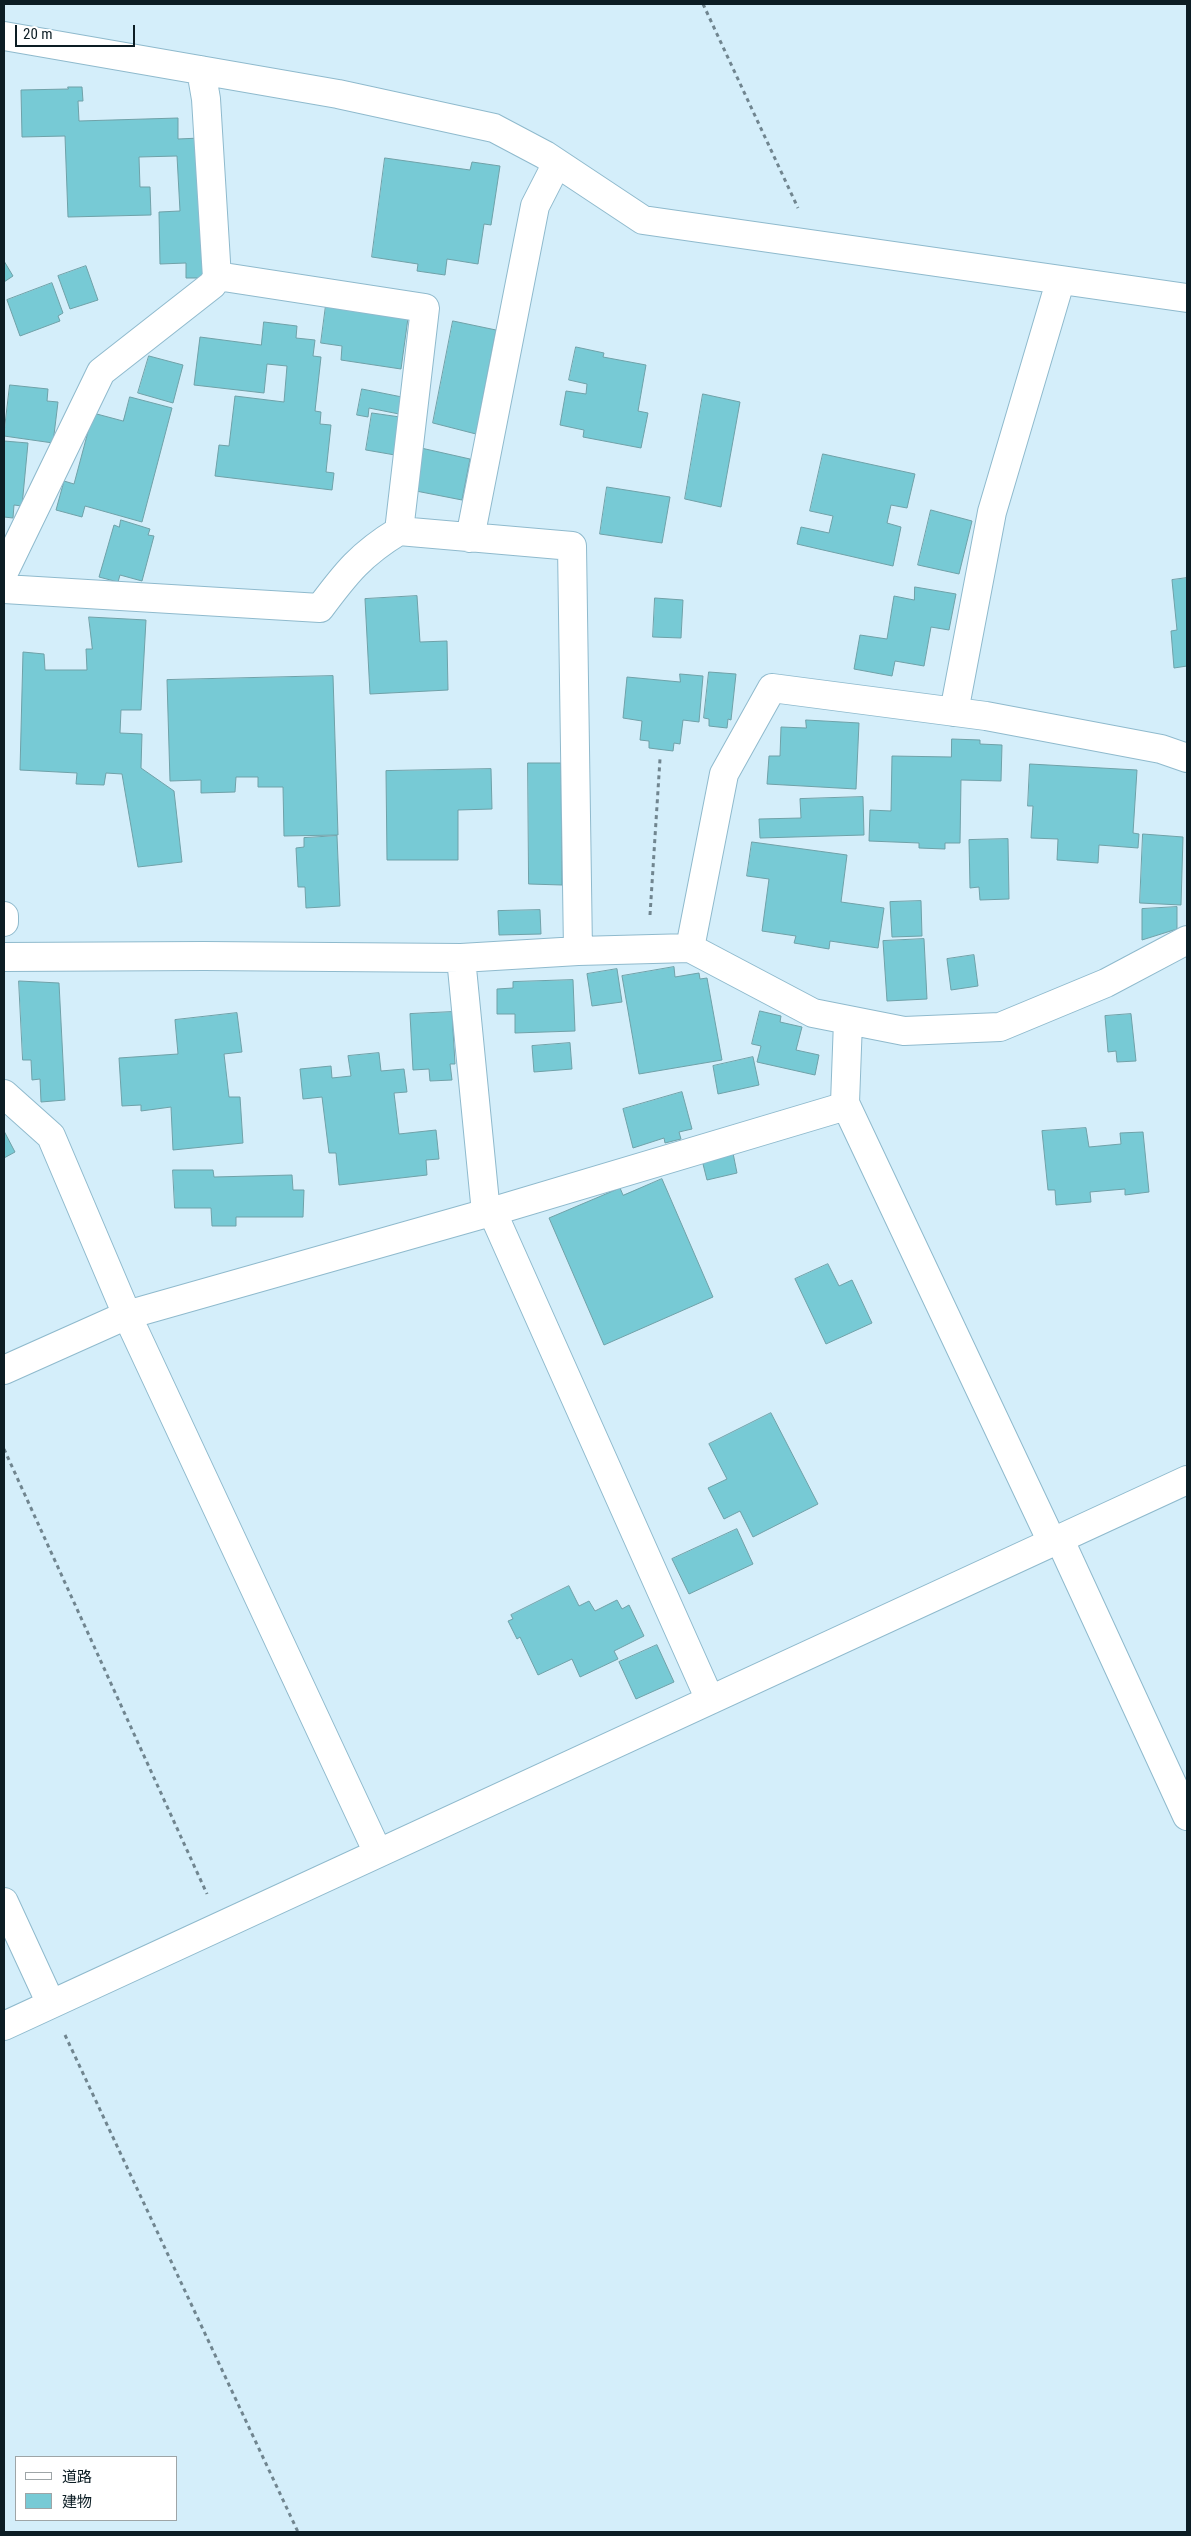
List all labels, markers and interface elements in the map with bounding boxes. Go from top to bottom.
scale bar [18,15,138,47]
text: 20 m [23,25,53,43]
legend [15,2456,178,2521]
text: 道路 [62,2468,92,2486]
text: 建物 [62,2493,92,2511]

